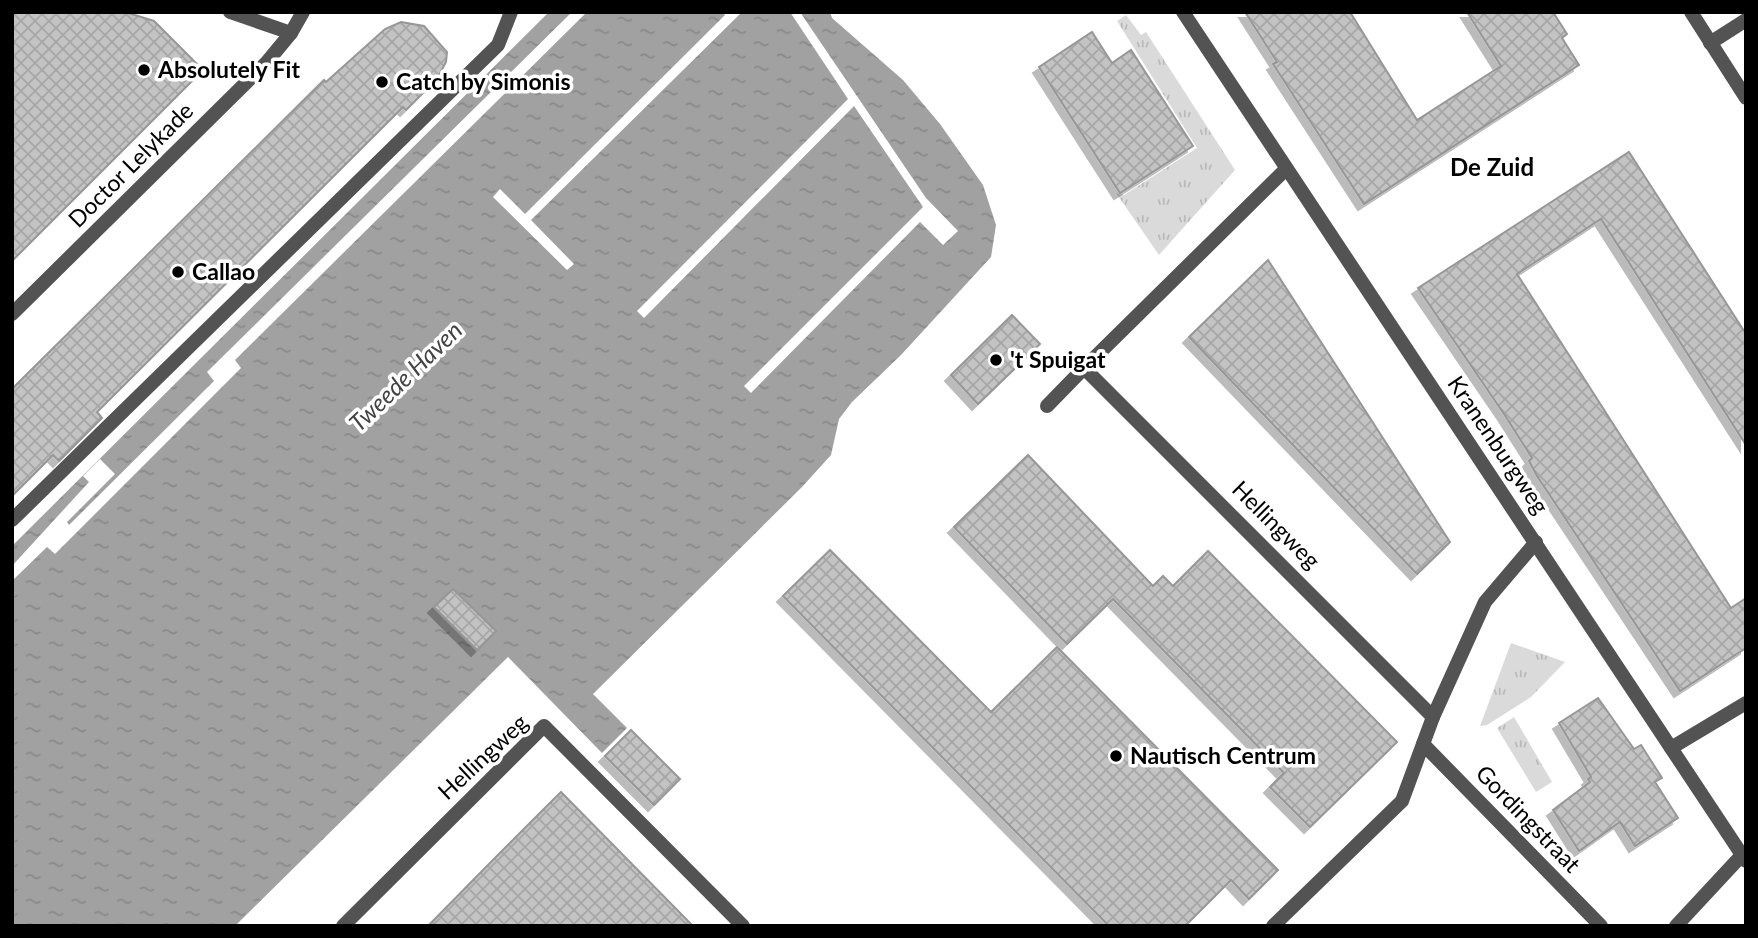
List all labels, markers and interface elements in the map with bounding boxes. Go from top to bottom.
place label: Absolutely Fit [157,55,300,83]
marker: Absolutely Fit [136,62,152,78]
place label: Catch by Simonis [396,67,571,95]
marker: Catch by Simonis [374,74,390,90]
street label: Doctor Lelykade [62,96,198,232]
district label: De Zuid [1450,152,1534,181]
place label: Callao [192,257,255,285]
marker: Callao [170,264,186,280]
water label: Tweede Haven [343,315,467,437]
place label: 't Spuigat [1010,345,1106,373]
marker: 't Spuigat [988,352,1004,368]
street label: Kranenburgweg [1442,370,1555,519]
street label: Hellingweg [1227,475,1326,574]
street label: Hellingweg [432,708,533,805]
place label: Nautisch Centrum [1130,741,1316,769]
marker: Nautisch Centrum [1108,748,1124,764]
street label: Gordingstraat [1471,759,1587,878]

